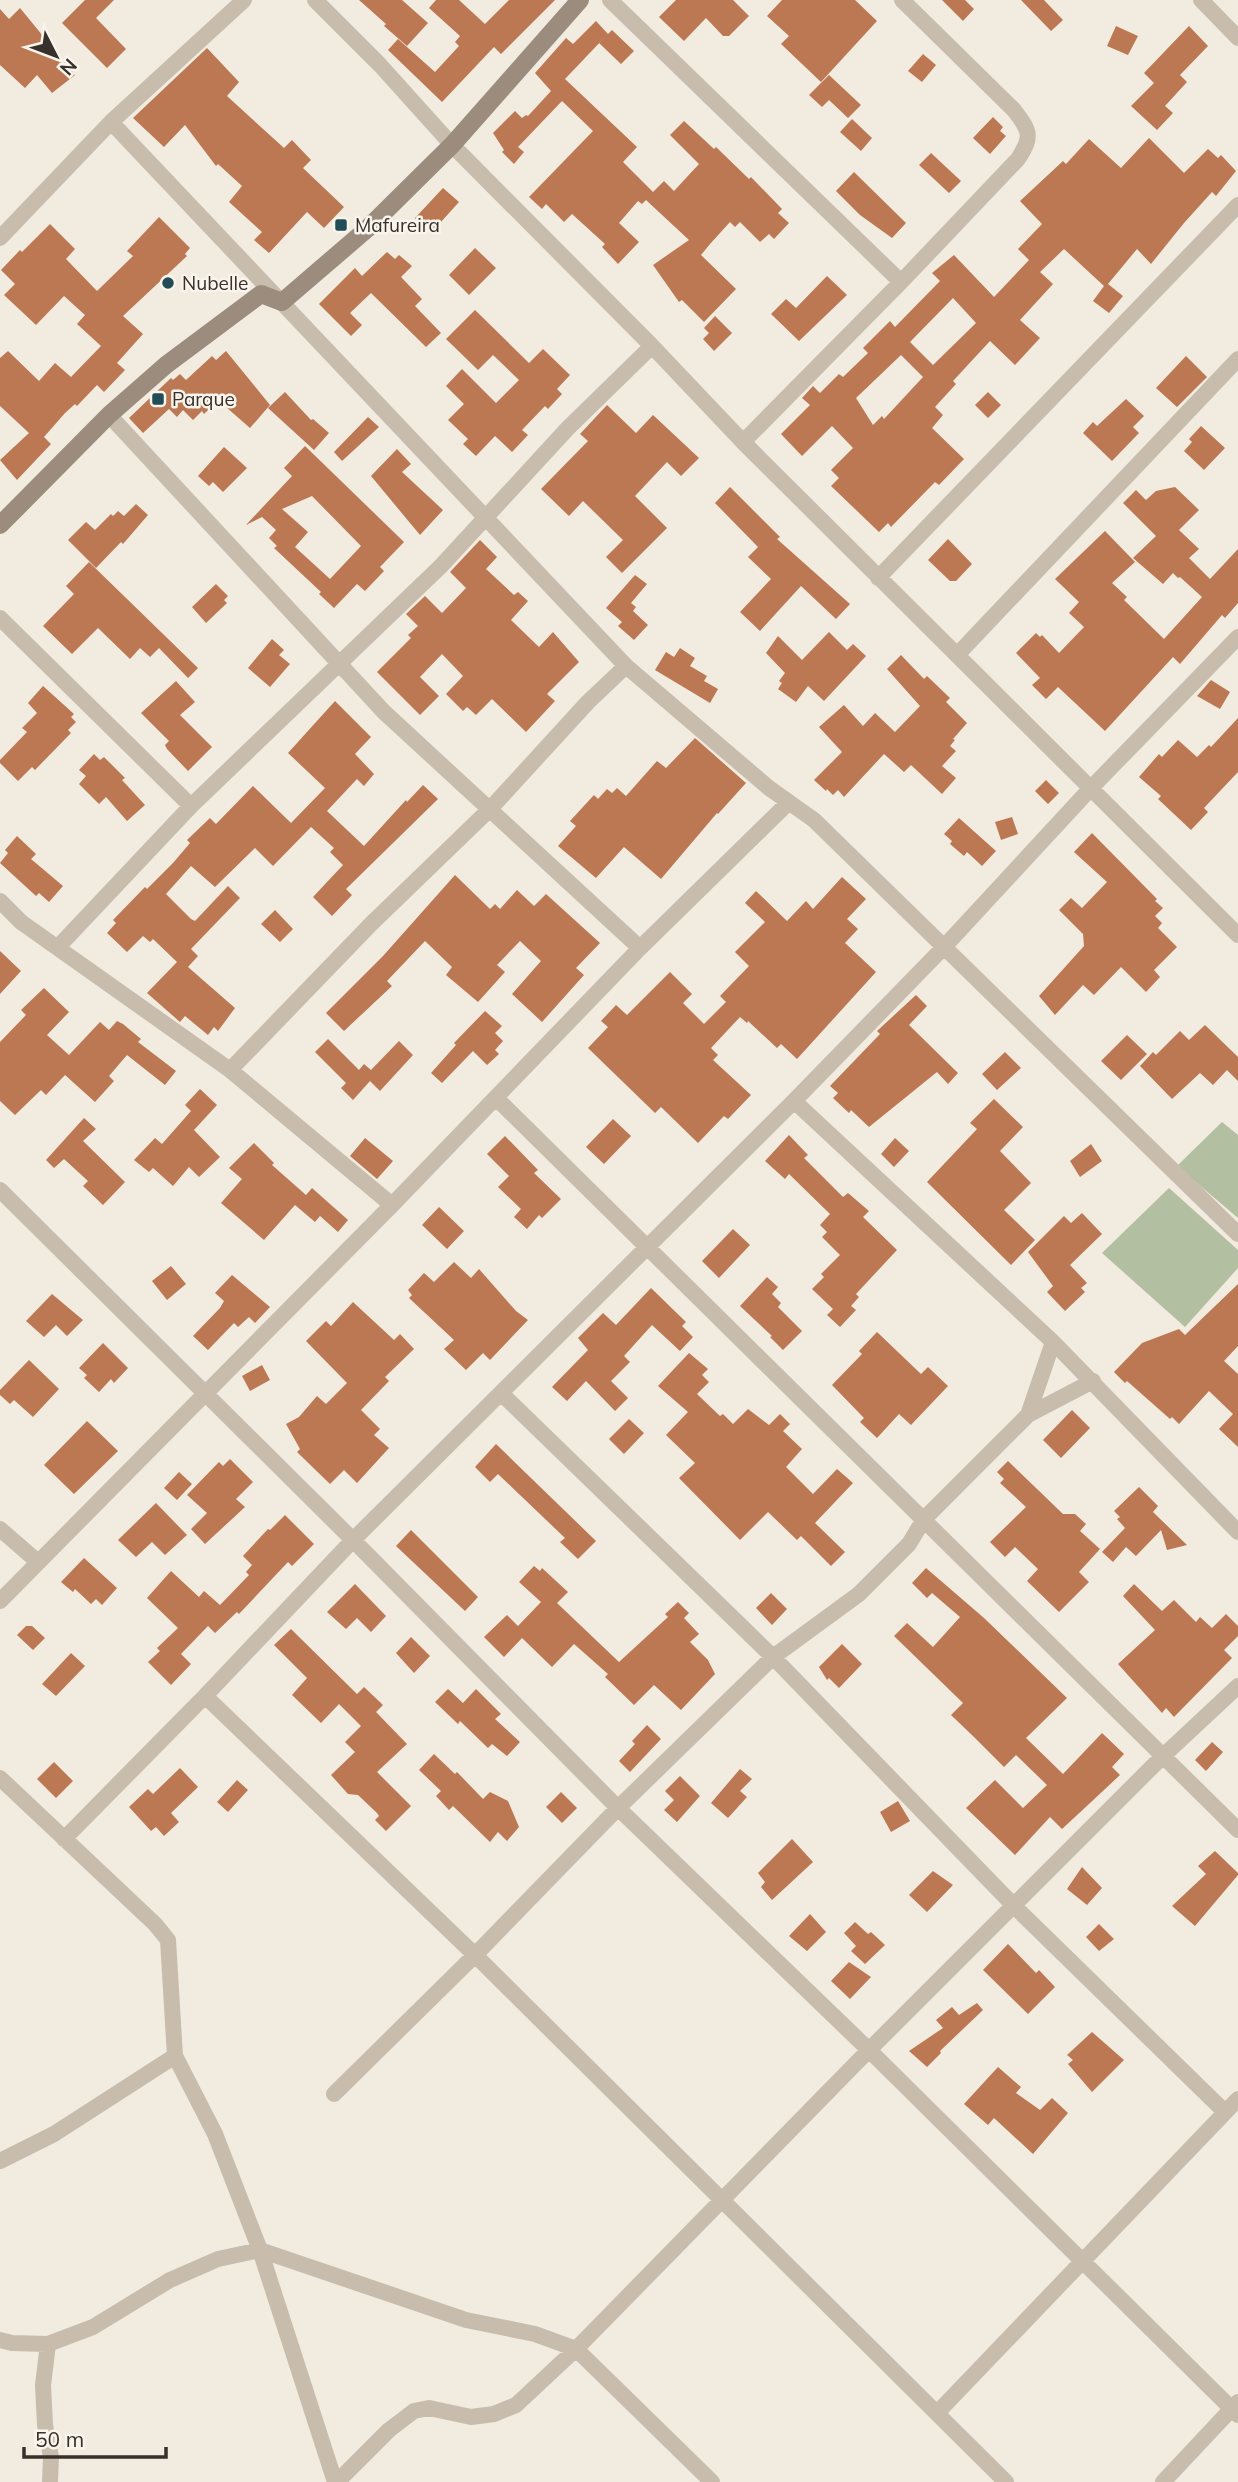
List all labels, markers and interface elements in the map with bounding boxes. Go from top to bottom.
north arrow [21,21,91,91]
text: N [55,54,82,81]
place label: Mafureira [355,213,440,237]
marker: Mafureira [333,217,349,233]
place label: Nubelle [182,271,248,295]
marker: Nubelle [160,275,176,291]
place label: Parque [172,387,235,411]
marker: Parque [150,391,166,407]
scale bar [24,2416,166,2460]
text: 50 m [35,2426,84,2452]

